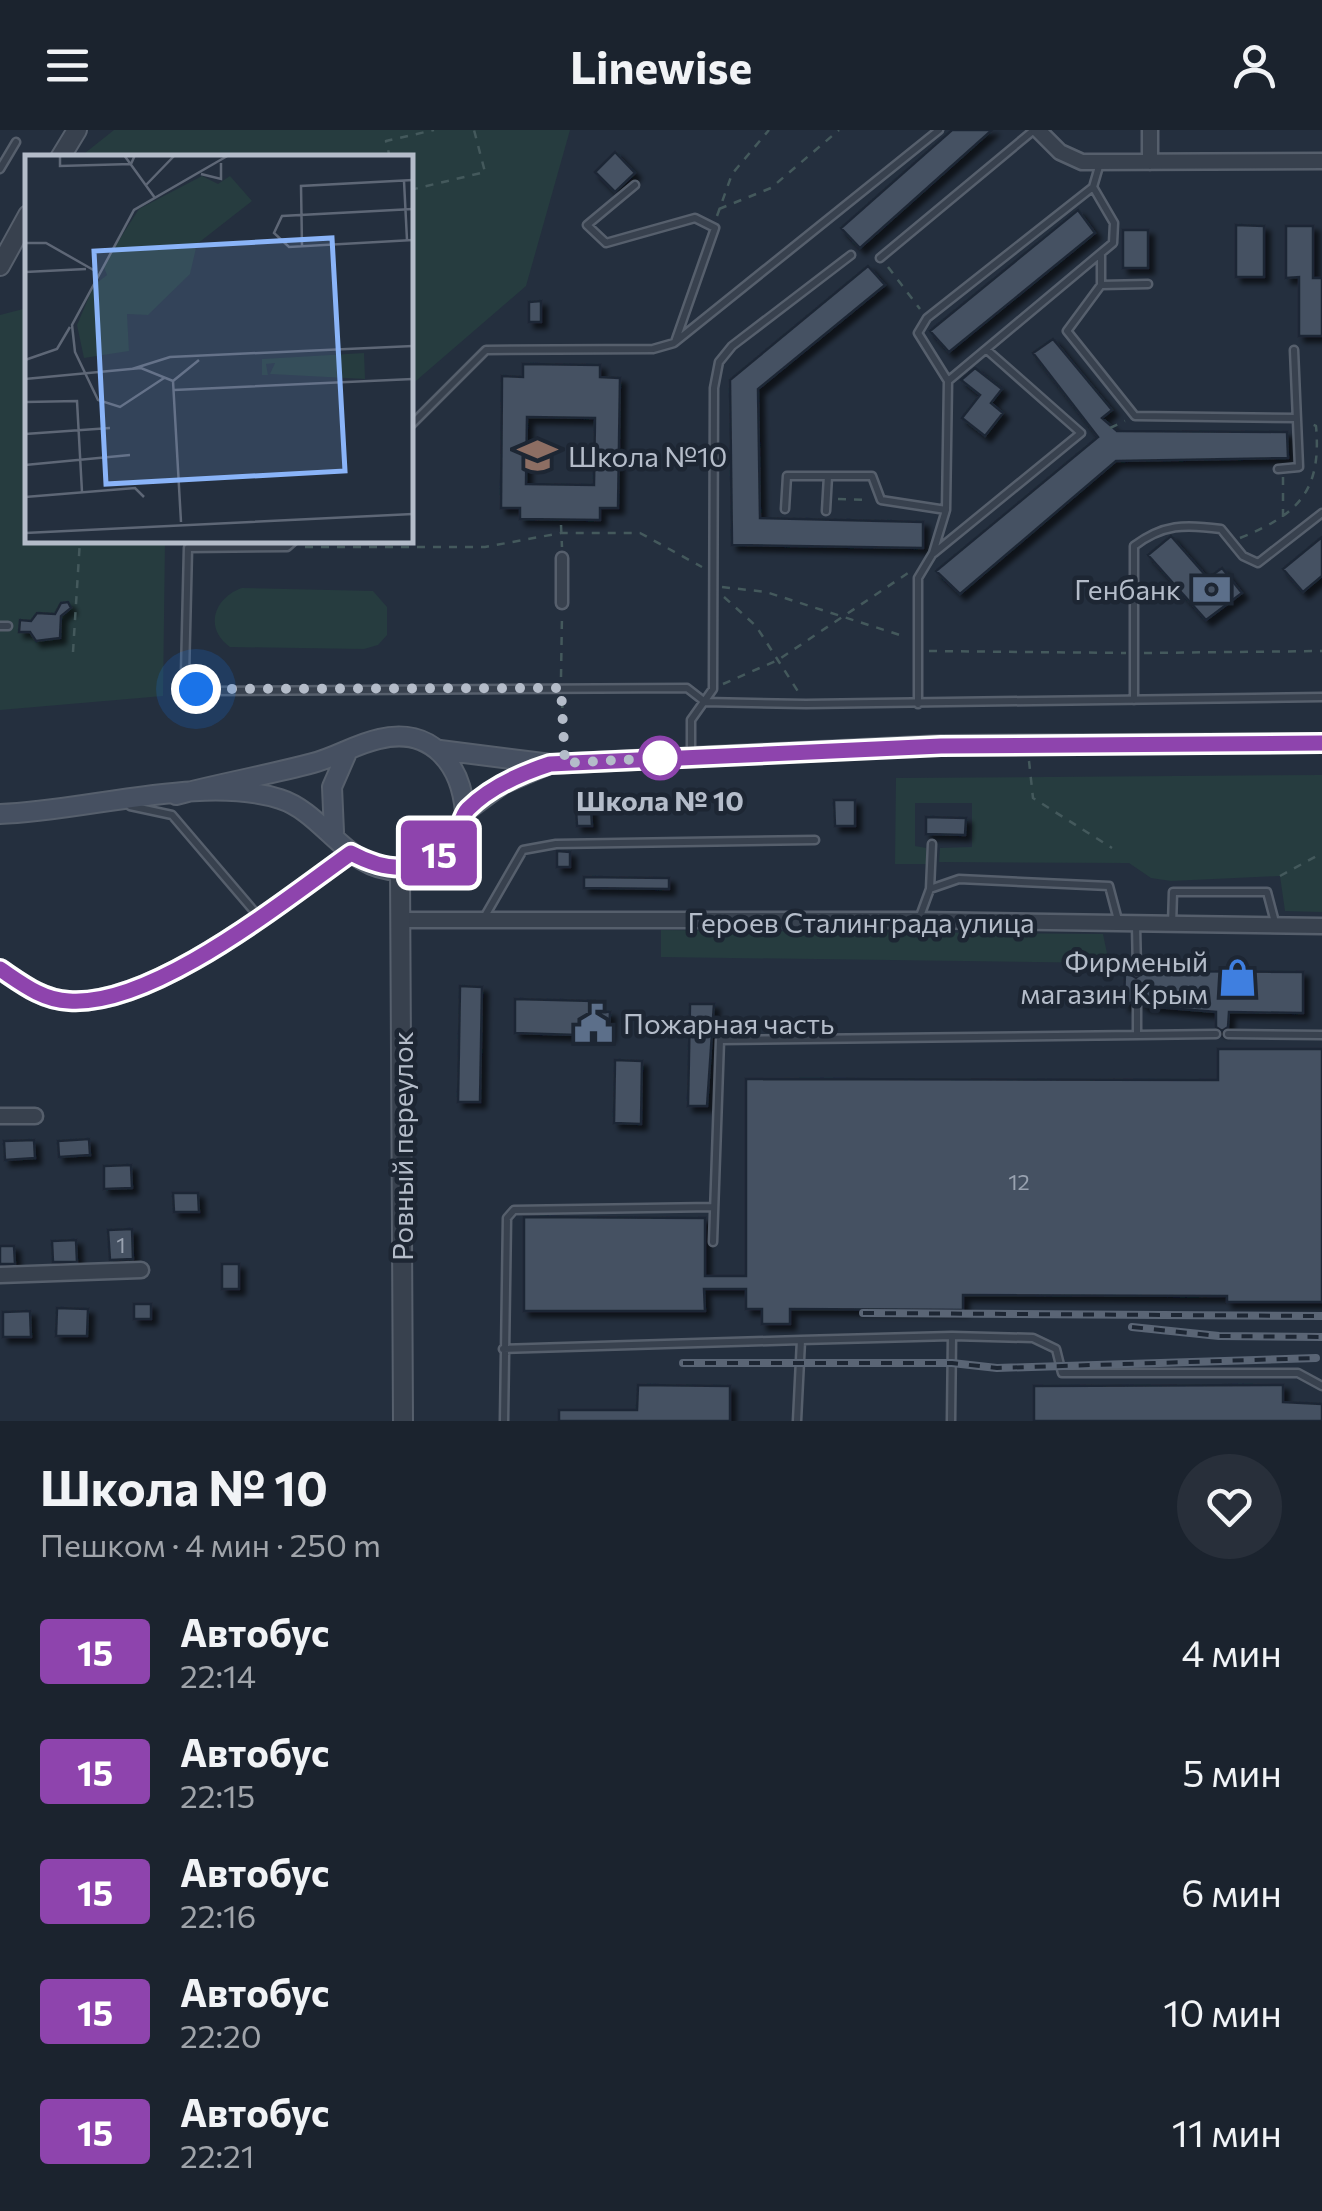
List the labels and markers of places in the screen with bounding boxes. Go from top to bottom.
school or university icon: Школа №10 [517,435,559,477]
place label: Школа №10 [568,439,727,473]
bank icon: Генбанк [1190,568,1232,610]
place label: Генбанк [1074,572,1181,606]
marker: Школа № 10 [639,737,681,779]
place label: Школа № 10 [576,783,744,817]
place label: Фирменый магазин Крым [1020,944,1208,1010]
shop icon: Фирменый магазин Крым [1217,956,1259,998]
public building icon: Пожарная часть [572,1002,614,1044]
place label: Пожарная часть [623,1006,834,1040]

